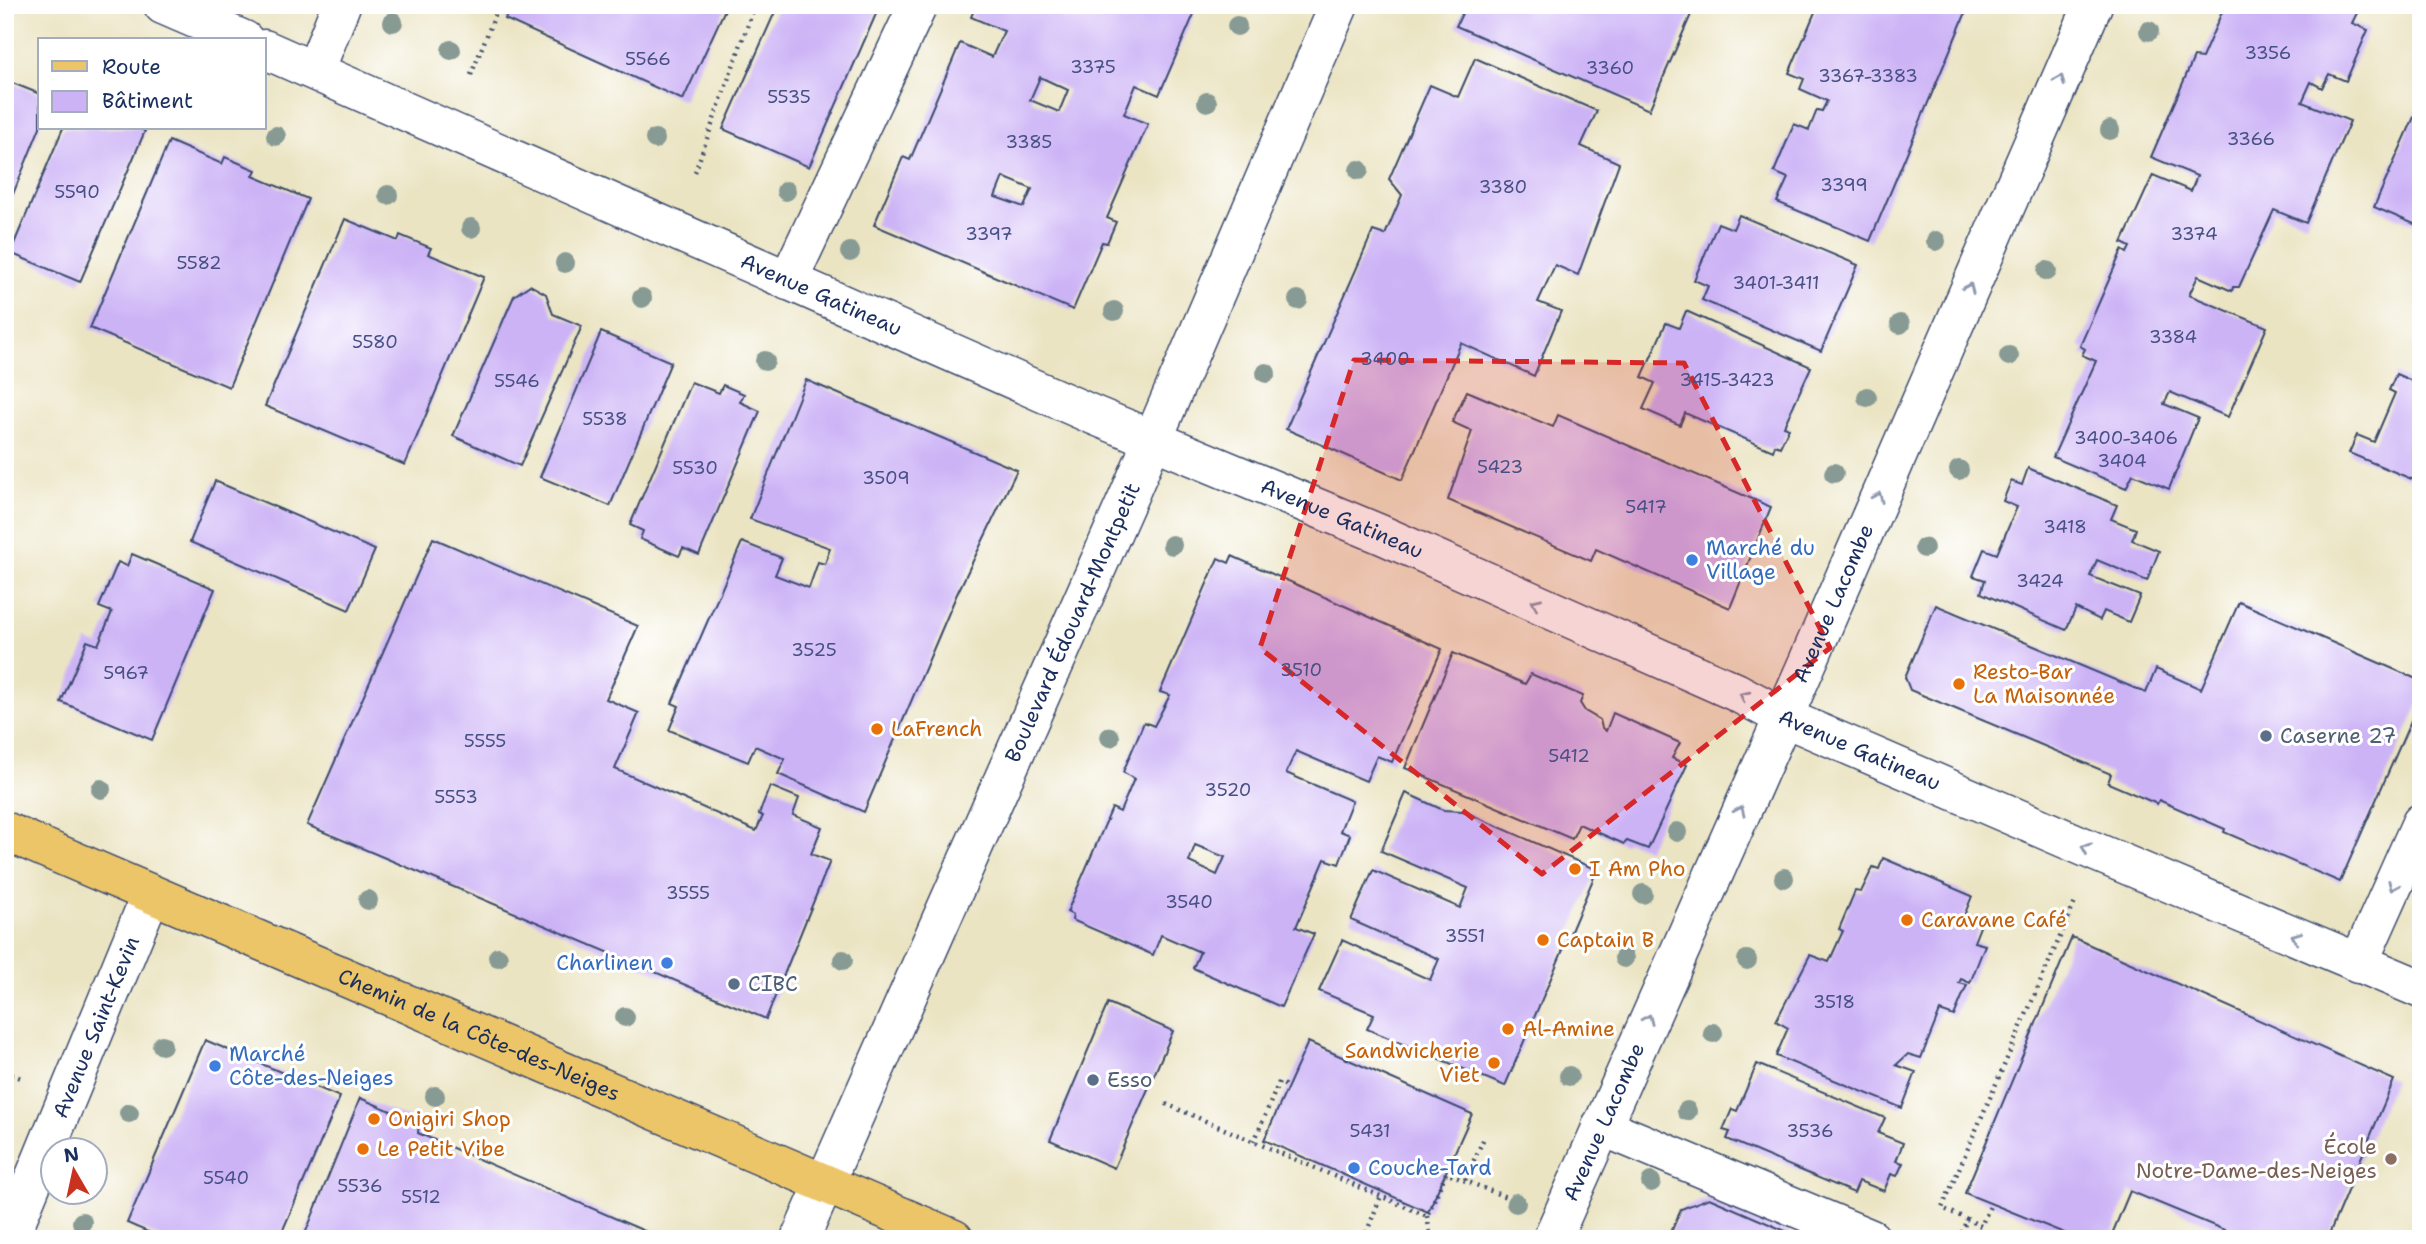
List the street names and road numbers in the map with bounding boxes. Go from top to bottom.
street label: Avenue Gatineau [736,247,906,343]
street label: Avenue Gatineau [1257,472,1428,565]
street label: Boulevard Édouard-Montpetit [999,479,1147,767]
street label: Avenue Lacombe [1786,520,1880,687]
street label: Avenue Gatineau [1774,703,1945,797]
street label: Avenue Saint-Kevin [46,932,146,1122]
street label: Chemin de la Côte-des-Neiges [334,962,624,1108]
street label: Avenue Lacombe [1557,1038,1651,1206]

